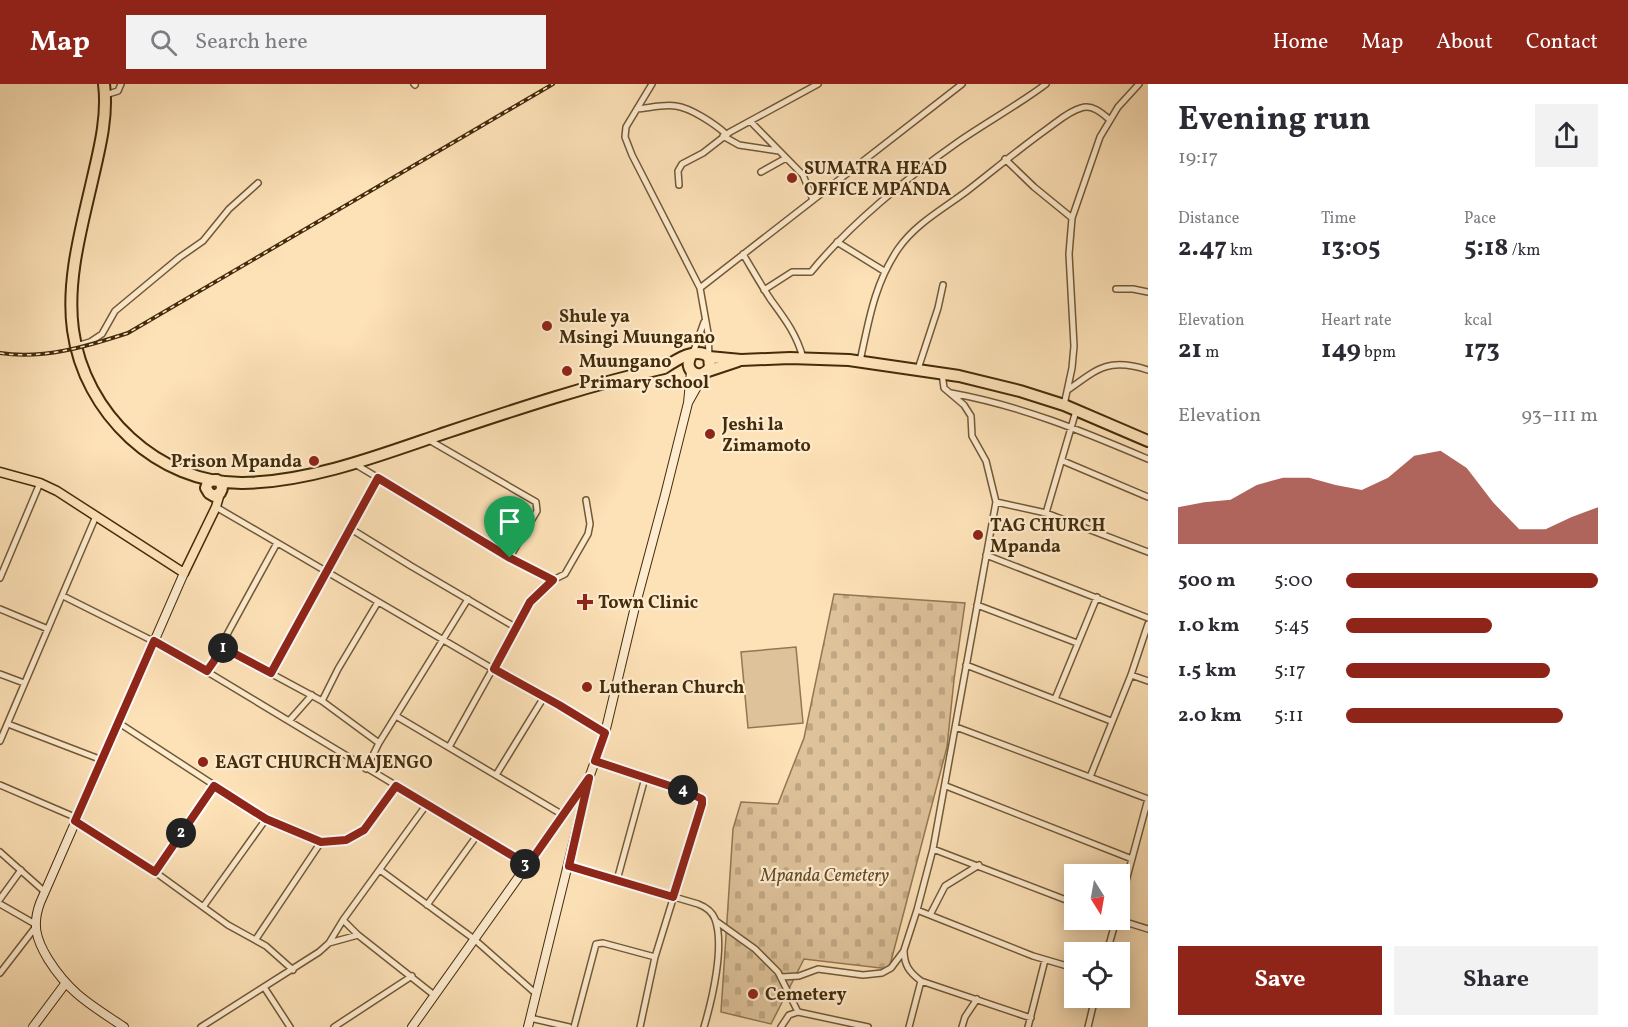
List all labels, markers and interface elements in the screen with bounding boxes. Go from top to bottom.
search box [126,15,546,69]
text: Map [30,23,90,62]
icon: search [147,26,180,59]
text: Search here [195,27,308,58]
text: Home [1273,28,1328,57]
text: Map [1361,28,1403,57]
text: About [1436,28,1493,57]
text: Contact [1526,28,1598,57]
text: Evening run [1178,98,1371,144]
button: share [1535,104,1598,167]
text: 19:17 [1178,144,1218,172]
place label: SUMATRA HEAD OFFICE MPANDA [804,157,951,203]
marker: SUMATRA HEAD OFFICE MPANDA [785,171,799,185]
text: Distance [1178,208,1239,230]
text: Time [1321,208,1356,230]
text: Pace [1464,208,1496,230]
text: 2.47 [1178,230,1227,266]
text: 13:05 [1321,230,1381,266]
text: 5:18 [1464,230,1509,266]
text: km [1227,240,1253,262]
text: /km [1509,240,1540,262]
place label: Shule ya Msingi Muungano [559,305,715,351]
text: Elevation [1178,310,1245,332]
text: Heart rate [1321,310,1392,332]
text: kcal [1464,310,1492,332]
marker: Shule ya Msingi Muungano [540,319,554,333]
text: 21 [1178,332,1202,368]
text: 149 [1321,332,1361,368]
text: 173 [1464,332,1500,368]
text: m [1202,342,1219,364]
text: bpm [1361,342,1396,364]
place label: Muungano Primary school [579,350,709,396]
marker: Muungano Primary school [560,364,574,378]
text: Elevation [1178,402,1261,430]
text: 93–111 m [1521,402,1598,430]
place label: Jeshi la Zimamoto [721,413,811,459]
marker: Jeshi la Zimamoto [703,427,717,441]
place label: Prison Mpanda [171,450,302,475]
marker: Prison Mpanda [307,454,321,468]
pin [484,496,535,558]
icon: arrive [493,505,526,538]
place label: TAG CHURCH Mpanda [990,514,1105,560]
marker: TAG CHURCH Mpanda [971,528,985,542]
text: 500 m [1178,567,1236,595]
text: 5:00 [1274,567,1313,595]
place label: Town Clinic [598,591,698,616]
marker: Town Clinic [576,593,594,611]
text: 1.0 km [1178,612,1240,640]
text: 5:45 [1274,612,1309,640]
pin: 1 [208,633,238,663]
text: 1 [220,637,226,659]
text: 1.5 km [1178,657,1237,685]
text: 5:17 [1274,657,1306,685]
place label: Lutheran Church [599,676,745,701]
marker: Lutheran Church [580,680,594,694]
text: 2.0 km [1178,702,1242,730]
text: 5:11 [1274,702,1304,730]
place label: EAGT CHURCH MAJENGO [215,751,433,776]
marker: EAGT CHURCH MAJENGO [196,755,210,769]
pin: 4 [668,775,698,805]
text: 4 [678,779,688,801]
pin: 2 [166,818,196,848]
text: 2 [177,822,185,844]
pin: 3 [510,849,540,879]
text: 3 [521,853,529,875]
park label: Mpanda Cemetery [760,864,889,889]
north arrow [1064,864,1130,930]
map controls [1064,864,1130,1008]
button: locate [1064,942,1130,1008]
button: Save [1178,946,1382,1015]
button: Share [1394,946,1598,1015]
place label: Cemetery [765,983,847,1008]
marker: Cemetery [746,987,760,1001]

